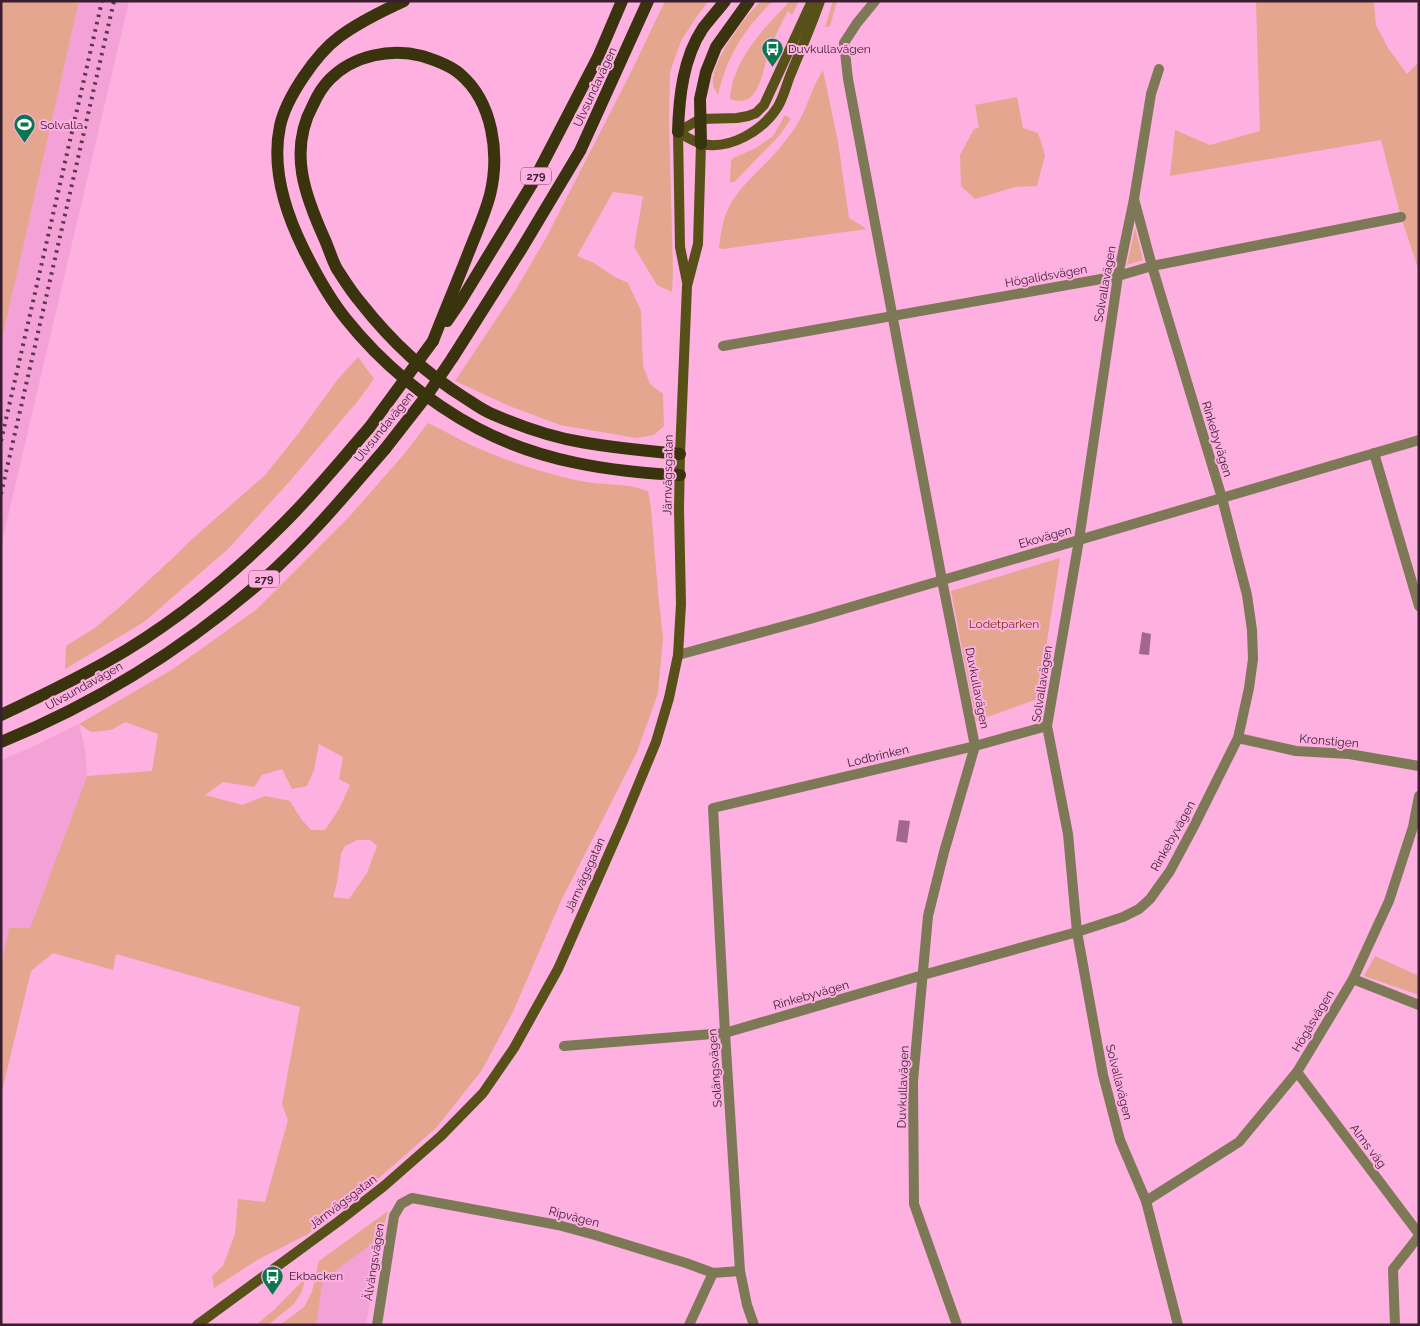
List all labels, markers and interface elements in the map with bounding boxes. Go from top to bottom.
bus stop icon: Duvkullavägen [760,37,784,68]
place label: Duvkullavägen [788,42,871,56]
street label: Ulvsundavägen [570,45,620,129]
sports icon: Solvalla [12,113,36,144]
place label: Solvalla [40,118,83,132]
road number: 279 [521,168,551,185]
street label: Solvallavägen [1091,245,1119,323]
street label: Högalidsvägen [1004,262,1088,290]
street label: Ulvsundavägen [351,389,417,465]
street label: Rinkebyvägen [1199,399,1235,479]
street label: Järnvägsgatan [660,435,676,515]
street label: Ekovägen [1017,523,1073,551]
road number: 279 [249,570,279,588]
park label: Lodetparken [969,617,1039,631]
street label: Solvallavägen [1029,645,1055,723]
street label: Duvkullavägen [962,646,992,730]
street label: Ulvsundavägen [43,659,125,713]
street label: Kronstigen [1299,731,1359,751]
street label: Lodbrinken [846,742,910,770]
street label: Rinkebyvägen [1148,798,1198,874]
street label: Järnvägsgatan [562,835,608,915]
street label: Rinkebyvägen [771,977,851,1013]
street label: Högåsvägen [1289,987,1337,1055]
street label: Solängsvägen [705,1028,725,1108]
street label: Solvallavägen [1103,1043,1135,1121]
street label: Duvkullavägen [895,1045,911,1129]
street label: Alms väg [1347,1121,1389,1171]
street label: Järnvägsgatan [307,1172,379,1232]
street label: Ripvägen [547,1204,601,1230]
street label: Älvängsvägen [361,1222,387,1302]
bus stop icon: Ekbacken [261,1264,285,1295]
place label: Ekbacken [289,1269,343,1283]

